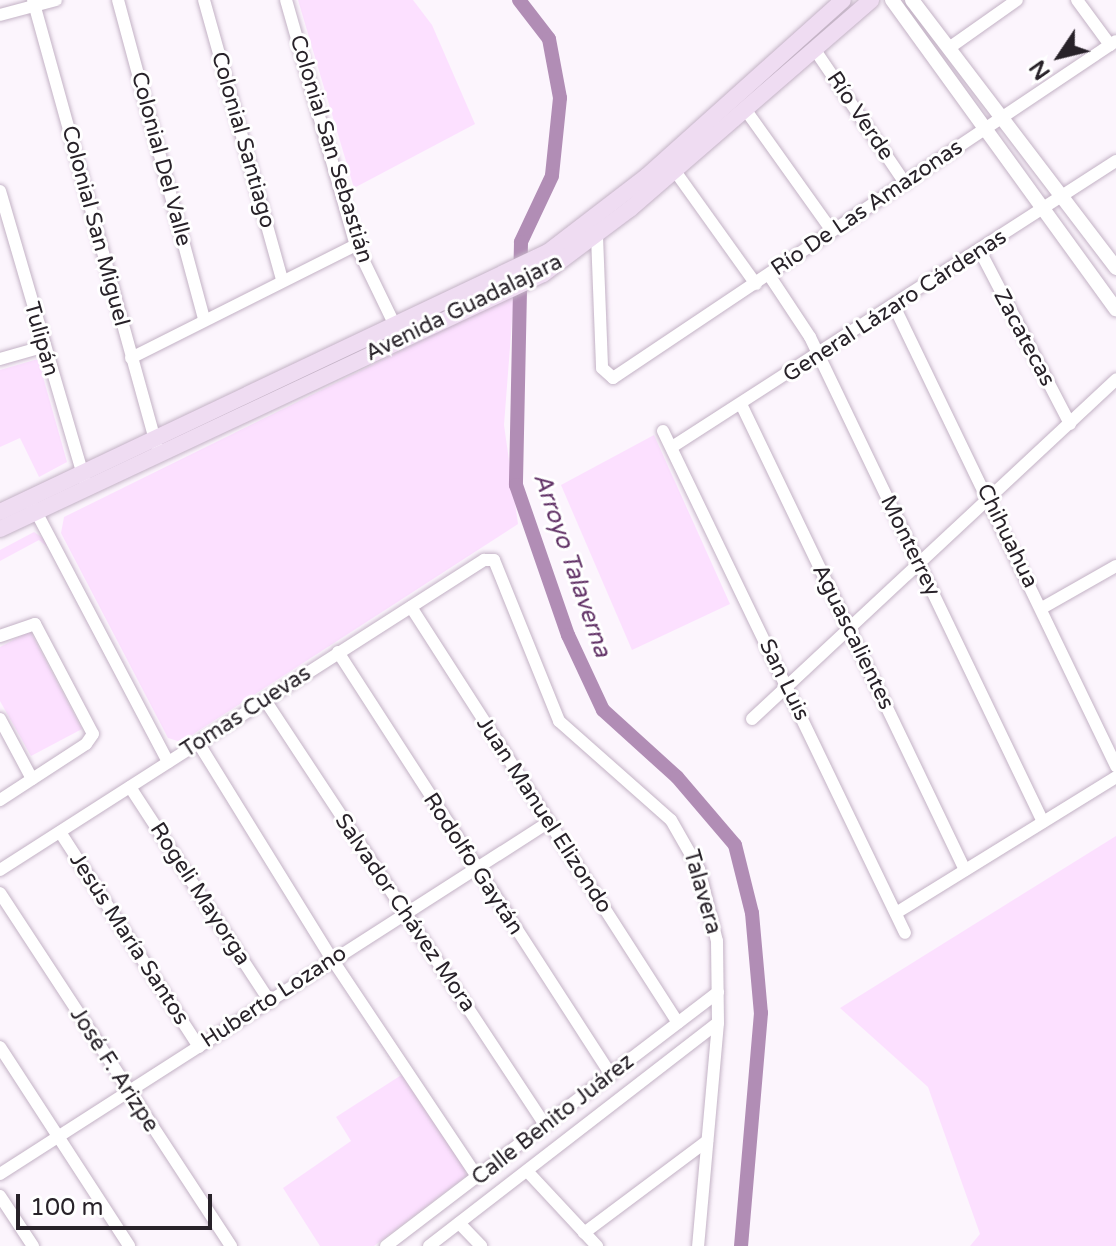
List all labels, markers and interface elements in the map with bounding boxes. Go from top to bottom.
north arrow [1020,16,1100,96]
street label: Colonial San Sebastián [284,32,378,266]
street label: Colonial Santiago [205,49,281,231]
text: N [1025,55,1056,84]
street label: Río Verde [821,67,899,165]
street label: Colonial Del Valle [125,69,197,249]
street label: Colonial San Miguel [56,123,134,329]
street label: Río De Las Amazonas [766,134,968,282]
street label: General Lázaro Cárdenas [778,224,1012,388]
street label: Avenida Guadalajara [361,249,567,367]
street label: Zacatecas [988,285,1060,391]
street label: Tulipán [18,299,64,379]
water label: Arroyo Talaverna [527,469,617,661]
street label: Chihuahua [971,480,1043,592]
street label: Monterrey [874,491,946,601]
street label: Aguascalientes [806,560,900,714]
street label: San Luis [753,635,815,725]
street label: Tomas Cuevas [176,660,316,764]
street label: Juan Manuel Elizondo [471,712,617,918]
street label: Rodolfo Gaytán [417,788,529,940]
street label: Salvador Chávez Mora [329,809,481,1017]
street label: Rogeli Mayorga [144,818,256,970]
street label: Talavera [677,847,727,937]
street label: Jesús María Santos [64,848,194,1030]
street label: Huberto Lozano [196,940,352,1054]
street label: José F. Arizpe [64,1003,164,1137]
street label: Calle Benito Juárez [467,1049,639,1191]
scale bar [20,1178,216,1228]
text: 100 m [30,1193,104,1222]

